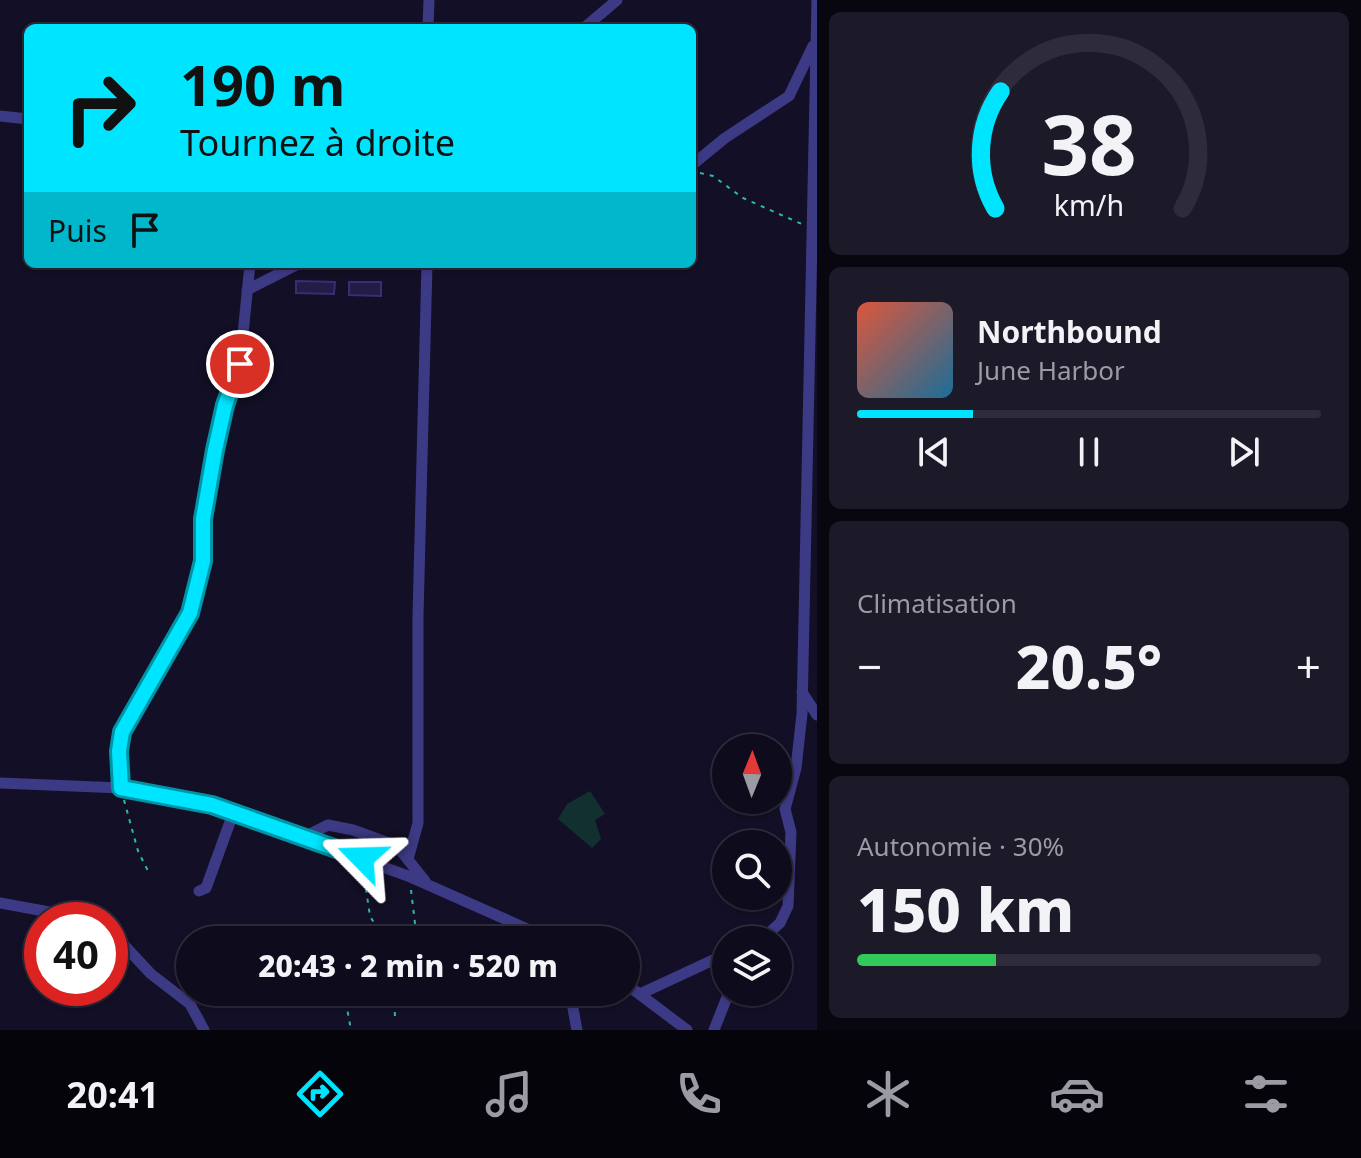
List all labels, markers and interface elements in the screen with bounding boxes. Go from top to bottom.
text: 190 m [180,46,345,122]
icon: right [48,56,152,160]
text: 38 [1041,86,1137,199]
text: Tournez à droite [180,118,455,167]
text: km/h [1054,185,1124,224]
icon: arrive [123,208,167,252]
text: Puis [48,210,107,251]
text: Northbound [977,311,1162,352]
pin [206,330,274,398]
icon: arrive [218,342,262,386]
text: June Harbor [977,352,1125,388]
icon: previous [912,430,956,474]
icon: pause [1067,430,1111,474]
icon: next [1222,430,1266,474]
text: Climatisation [857,585,1017,621]
text: 20.5° [1016,625,1162,707]
text: − [857,636,882,696]
text: + [1296,636,1321,696]
north arrow [712,734,792,814]
map controls [712,734,792,1006]
position arrow [320,816,404,900]
text: Autonomie · 30% [857,828,1064,864]
button: search [712,830,792,910]
text: 150 km [857,868,1074,950]
speed limit sign: 40 [24,902,128,1006]
button: layers [712,926,792,1006]
text: 20:43 · 2 min · 520 m [258,945,558,986]
icon: directions [292,1066,348,1122]
icon: music [481,1066,537,1122]
icon: phone [671,1066,727,1122]
icon: climate [860,1066,916,1122]
icon: car [1049,1066,1105,1122]
icon: filters [1238,1066,1294,1122]
text: 20:41 [67,1070,159,1119]

